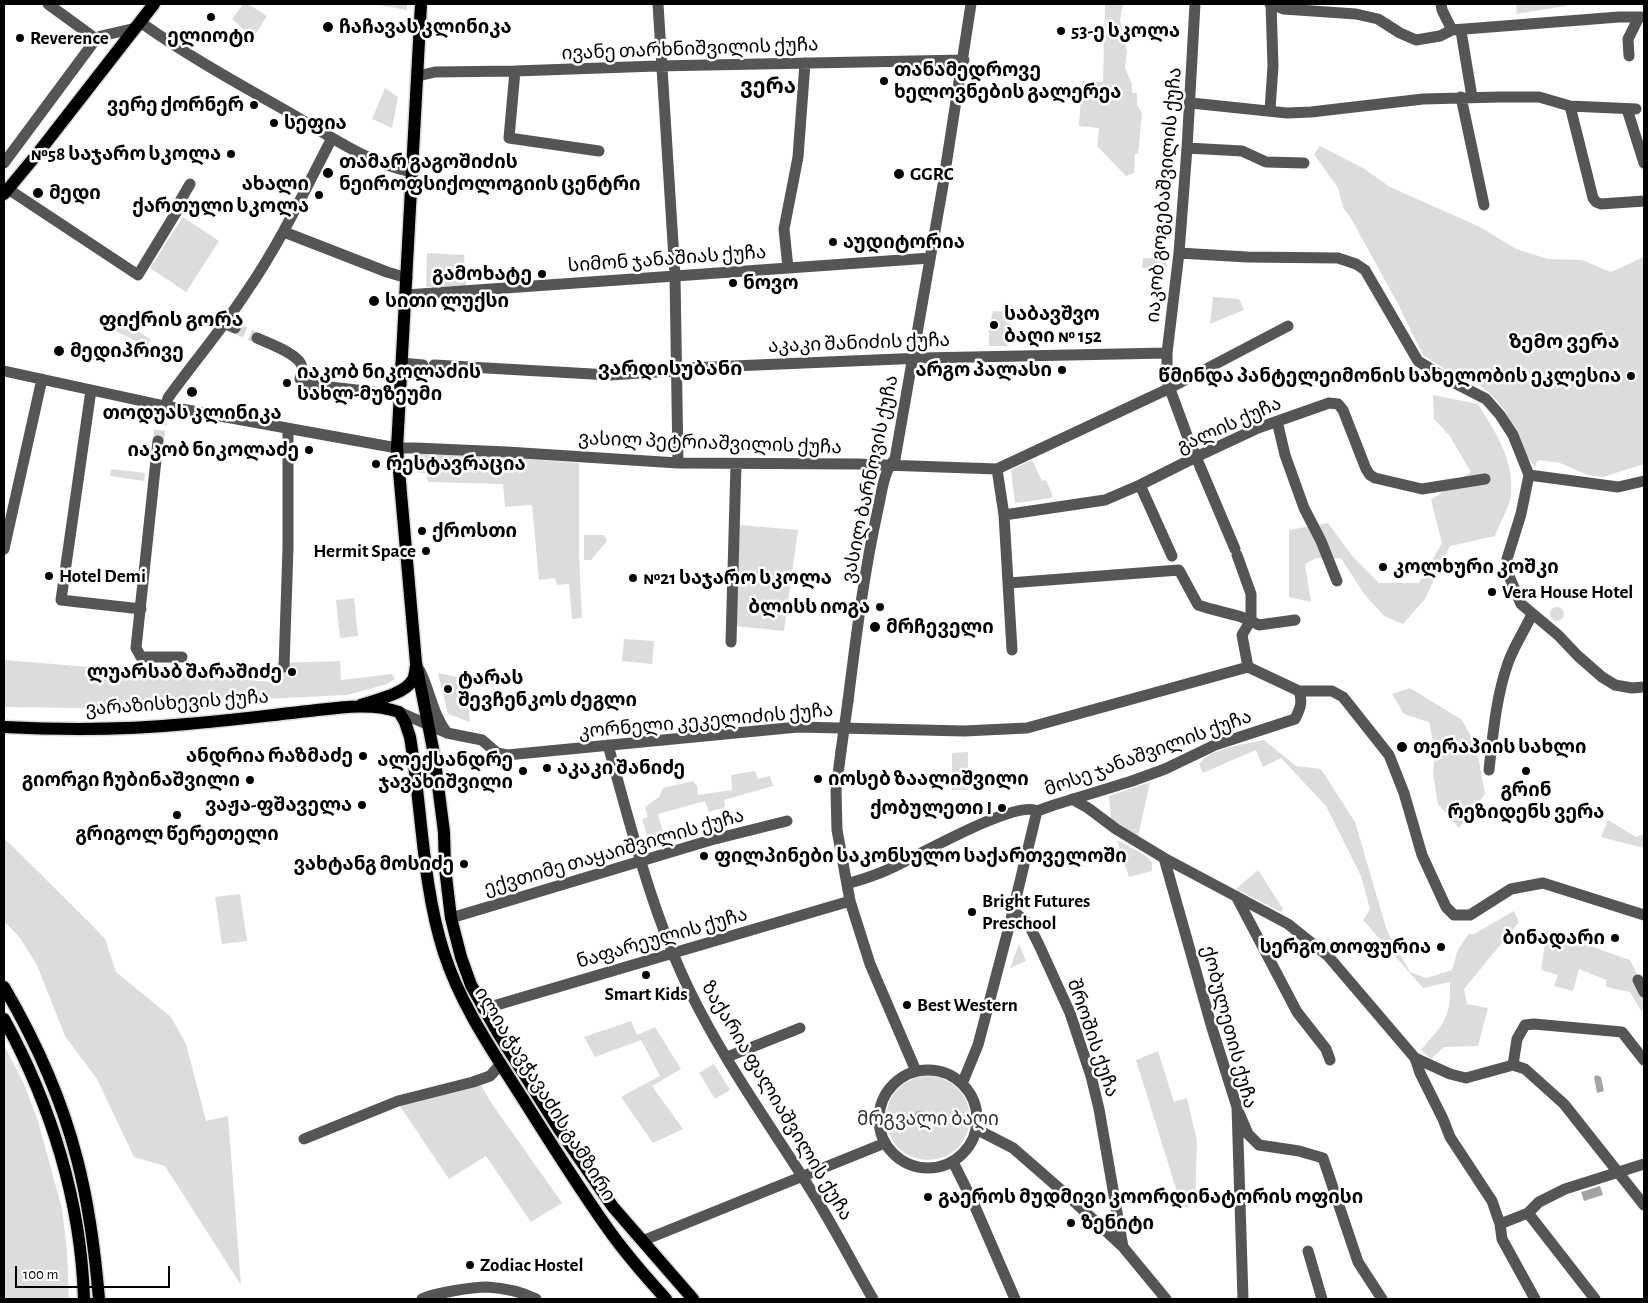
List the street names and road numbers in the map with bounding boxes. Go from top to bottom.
street label: ივანე თარხნიშვილის ქუჩა [561,33,819,65]
street label: იაკობ გოგებაშვილის ქუჩა [1141,66,1187,324]
street label: სიმონ ჯანაშიას ქუჩა [567,241,767,277]
street label: აკაკი შანიძის ქუჩა [768,328,950,358]
street label: ვასილ ბარნოვის ქუჩა [837,373,903,585]
street label: გალის ქუჩა [1173,392,1285,458]
street label: ვასილ პეტრიაშვილის ქუჩა [578,427,842,459]
street label: ვარაზისხევის ქუჩა [85,685,269,721]
street label: კორნელი კეკელიძის ქუჩა [578,699,834,743]
street label: მოსე ჯანაშვილის ქუჩა [1041,705,1255,801]
street label: ექვთიმე თაყაიშვილის ქუჩა [481,804,747,900]
street label: ნაფარეულის ქუჩა [574,903,750,973]
street label: ქობულეთის ქუჩა [1196,943,1262,1111]
street label: შროშის ქუჩა [1062,976,1124,1100]
street label: ზაქარია ფალიაშვილის ქუჩა [696,977,858,1225]
street label: ილია ჭავჭავაძის გამზირი [469,983,621,1205]

